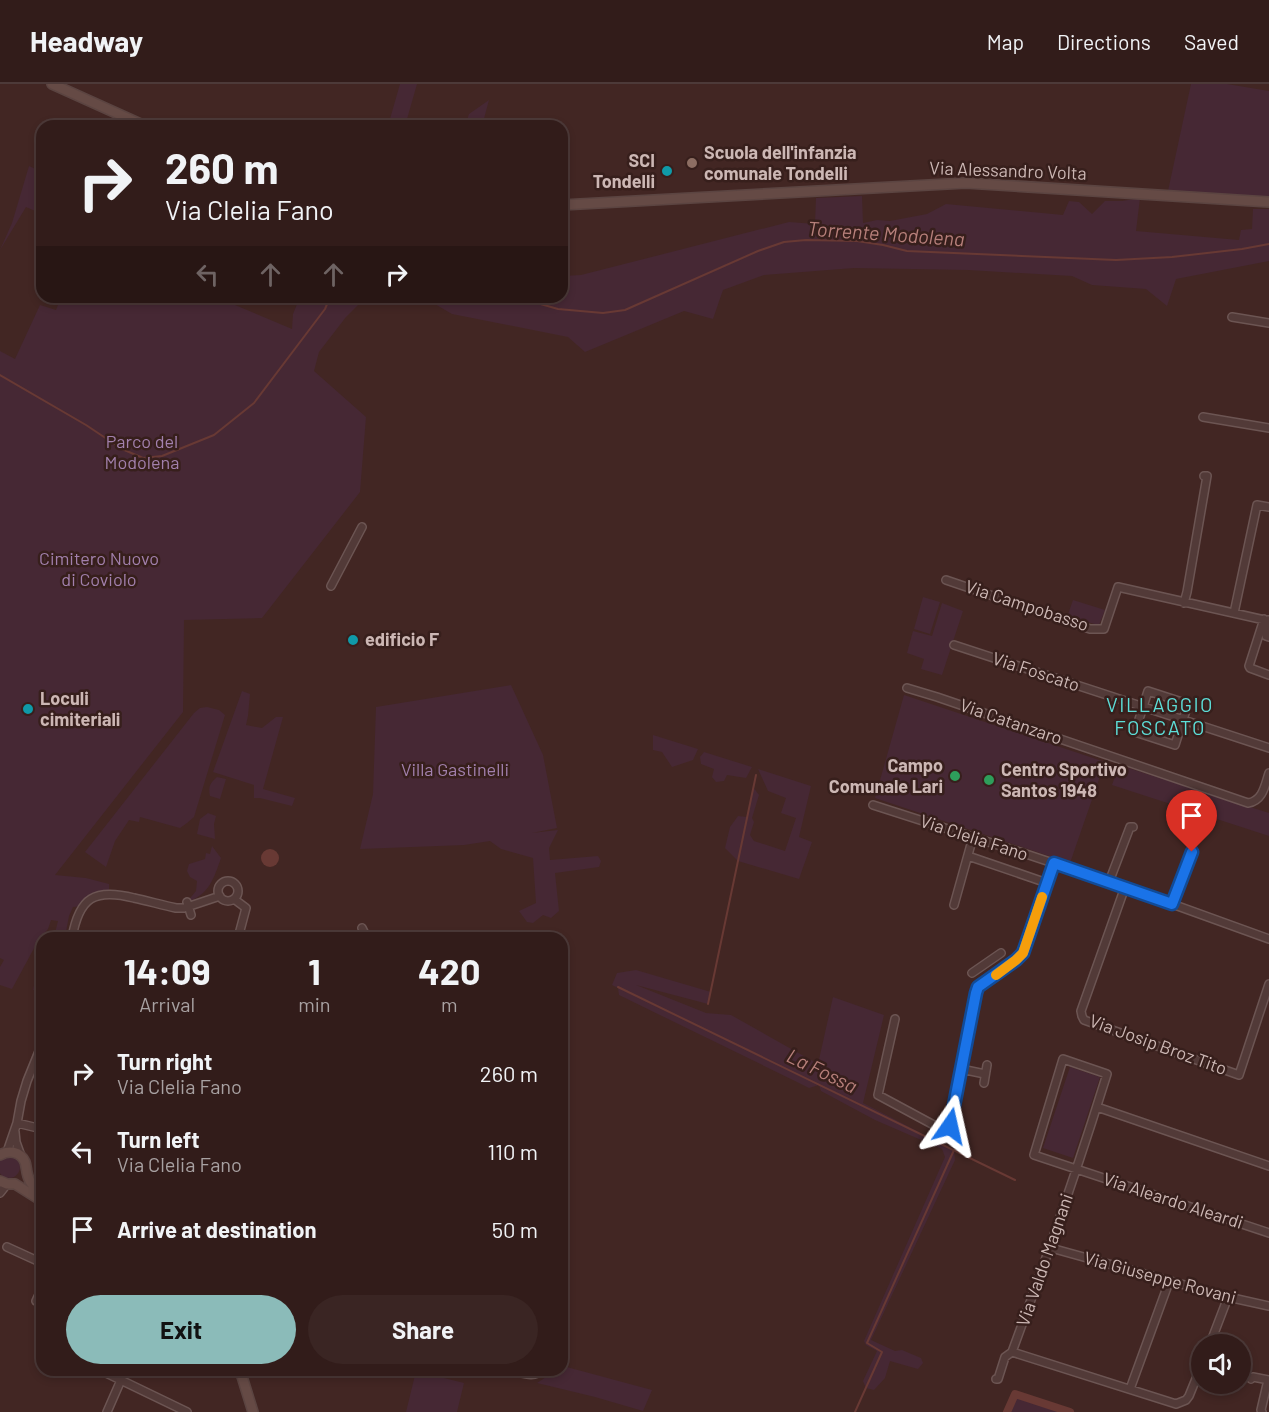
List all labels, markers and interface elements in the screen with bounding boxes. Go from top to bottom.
text: Headway [30,24,143,58]
text: Map [987,29,1024,54]
text: Directions [1057,29,1151,54]
text: Saved [1184,29,1239,54]
place label: Scuola dell'infanzia comunale Tondelli [704,141,857,184]
text: 260 m [165,142,278,192]
icon: right [66,144,144,222]
place label: SCI Tondelli [593,149,655,192]
marker: Scuola dell'infanzia comunale Tondelli [685,156,699,170]
street label: Via Alessandro Volta [929,156,1087,184]
marker: SCI Tondelli [660,164,674,178]
text: Via Clelia Fano [165,193,334,225]
water label: Torrente Modolena [807,216,965,250]
icon: left [191,258,224,291]
icon: ahead [254,258,287,291]
icon: ahead [317,258,350,291]
icon: right [380,258,413,291]
park label: Parco del Modolena [105,430,179,473]
park label: Cimitero Nuovo di Coviolo [39,547,159,590]
street label: Via Campobasso [963,575,1092,635]
place label: edificio F [365,628,439,650]
marker: edificio F [346,633,360,647]
street label: Via Foscato [990,647,1083,696]
place label: Loculi cimiteriali [40,687,120,730]
district label: VILLAGGIO FOSCATO [1106,692,1214,739]
street label: Via Catanzaro [957,693,1065,749]
marker: Loculi cimiteriali [21,702,35,716]
place label: Campo Comunale Lari [829,754,943,797]
park label: Villa Gastinelli [401,758,509,780]
place label: Centro Sportivo Santos 1948 [1001,758,1127,801]
marker: Campo Comunale Lari [948,769,962,783]
marker: Centro Sportivo Santos 1948 [982,773,996,787]
pin [1166,790,1217,852]
icon: arrive [1175,799,1208,832]
street label: Via Clelia Fano [917,809,1031,865]
text: 14:09 [123,949,211,992]
text: 1 [308,949,321,992]
text: 420 [418,949,481,992]
text: Arrival [139,992,195,1016]
text: min [298,992,331,1016]
text: m [441,992,458,1016]
street label: Via Josip Broz Tito [1087,1009,1230,1079]
water label: La Fossa [783,1043,862,1097]
text: Turn right [117,1048,212,1074]
icon: right [66,1057,99,1090]
text: 260 m [480,1060,538,1086]
text: Via Clelia Fano [117,1074,242,1098]
position arrow [918,1094,982,1158]
text: Turn left [117,1126,200,1152]
icon: left [66,1135,99,1168]
text: 110 m [488,1138,538,1164]
text: Via Clelia Fano [117,1152,242,1176]
street label: Via Aleardo Aleardi [1100,1167,1246,1233]
street label: Via Valdo Magnani [1011,1190,1077,1329]
icon: arrive [66,1213,99,1246]
text: Arrive at destination [117,1216,316,1242]
text: 50 m [492,1216,538,1242]
street label: Via Giuseppe Rovani [1082,1246,1239,1308]
button: Exit [66,1295,296,1364]
button: Share [308,1295,538,1364]
map controls [1191,1334,1251,1394]
button: sound [1191,1334,1251,1394]

